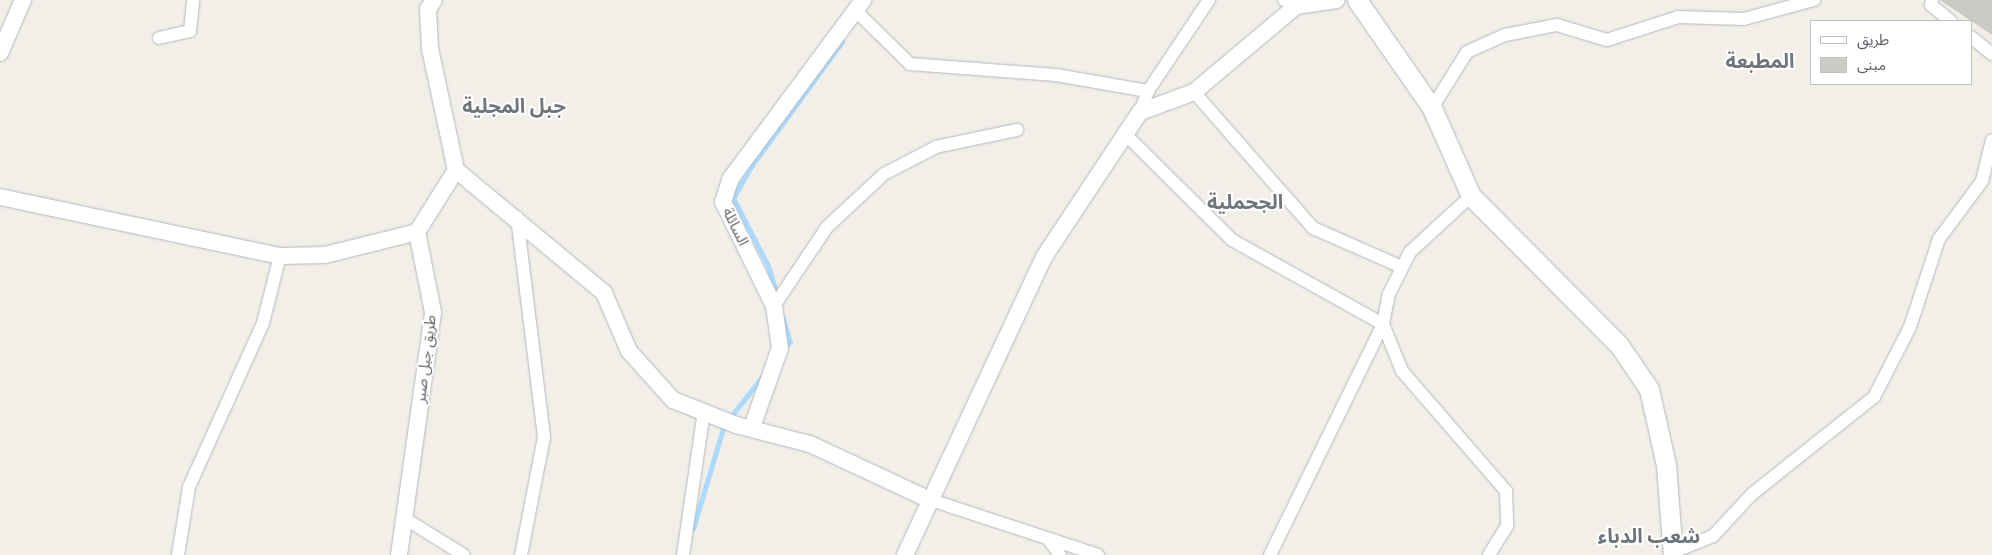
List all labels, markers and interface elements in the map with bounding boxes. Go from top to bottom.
legend [1810,20,1972,85]
text: طريق [1857,31,1889,49]
district label: المطبعة [1726,49,1794,73]
text: مبنى [1857,56,1886,74]
district label: جبل المجلية [462,94,566,118]
district label: الجحملية [1207,190,1283,214]
street label: السائلة [718,205,752,249]
street label: طريق جبل صبر [412,314,440,404]
district label: شعب الدباء [1598,524,1700,548]

